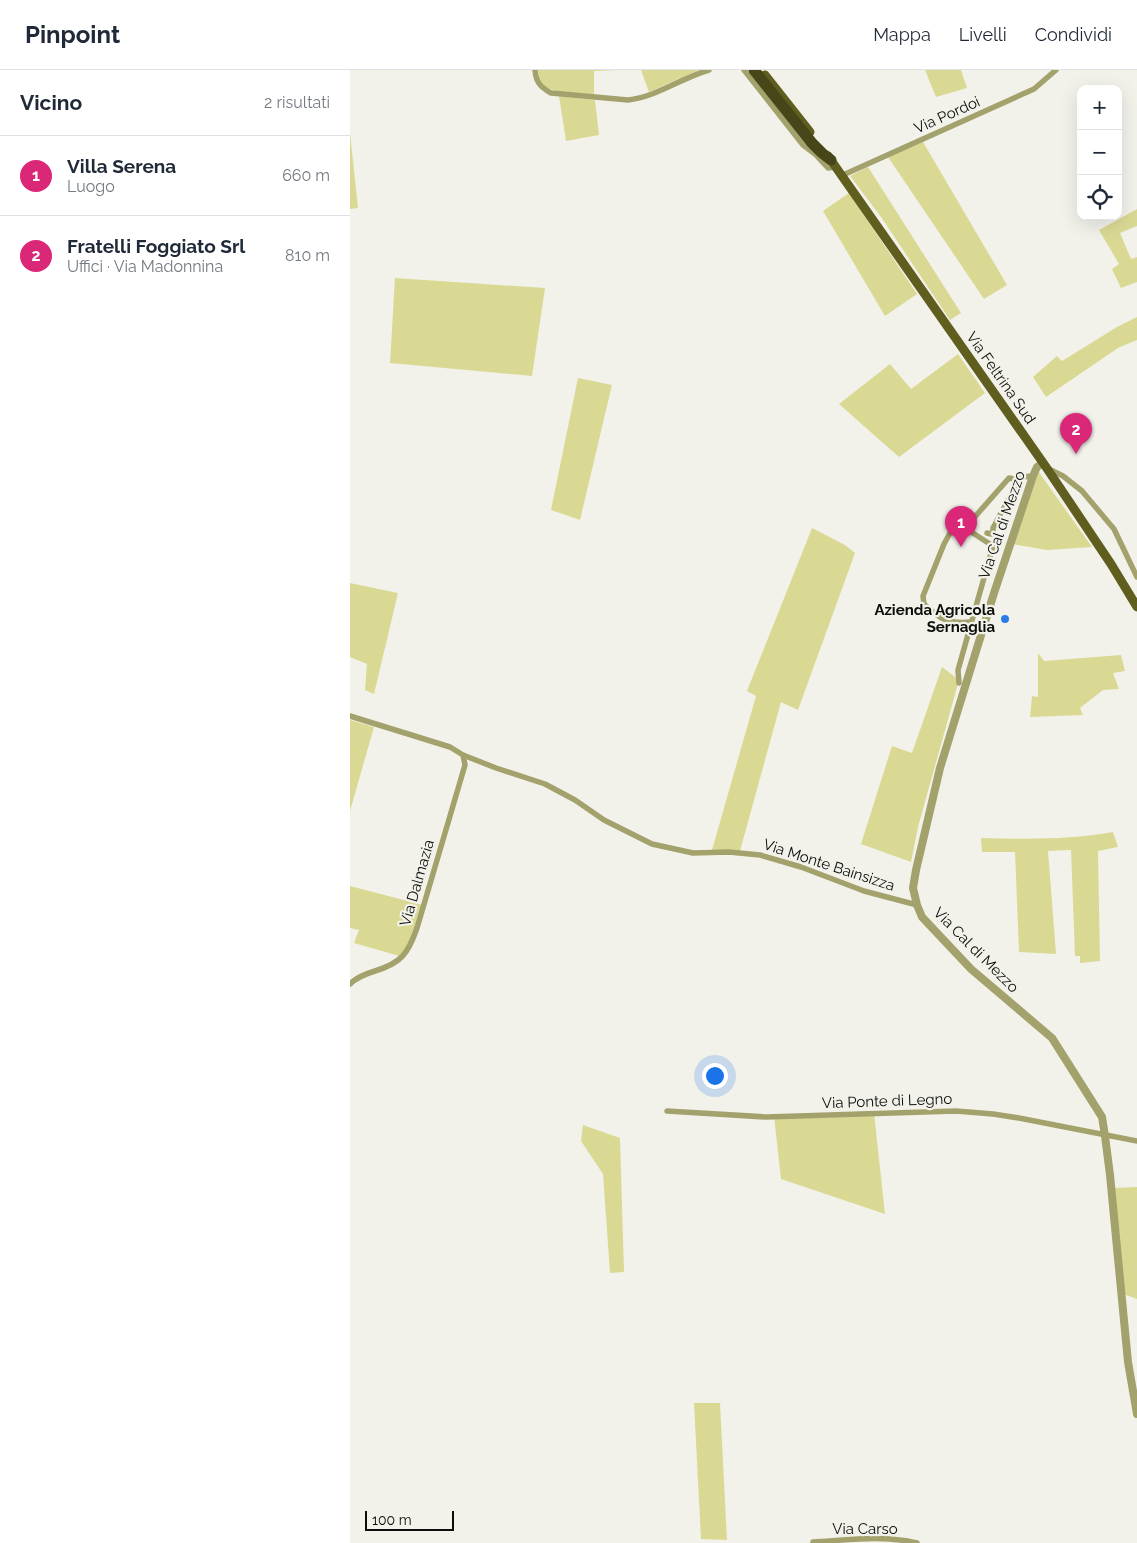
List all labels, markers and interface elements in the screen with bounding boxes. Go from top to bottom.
text: Pinpoint [25,20,120,49]
text: Mappa [873,24,931,45]
text: Livelli [959,24,1007,45]
text: Condividi [1035,24,1112,45]
map controls [1077,85,1122,220]
button: + [1077,85,1122,130]
text: Vicino [20,90,82,115]
text: 2 risultati [264,93,330,112]
street label: Via Pordoi [911,93,983,137]
button: − [1077,130,1122,175]
text: Villa Serena [67,155,176,177]
text: 1 [32,166,40,185]
text: 660 m [282,166,330,185]
button: locate [1077,175,1122,220]
text: Luogo [67,177,115,196]
text: Fratelli Foggiato Srl [67,235,245,257]
text: 2 [31,246,41,265]
text: 810 m [285,246,330,265]
text: Uffici · Via Madonnina [67,257,223,276]
street label: Via Feltrina Sud [963,328,1039,428]
pin: 2 [1060,413,1092,454]
street label: Via Cal di Mezzo [975,469,1029,581]
pin: 1 [945,506,977,547]
place label: Azienda Agricola Sernaglia [874,601,995,636]
marker: Azienda Agricola Sernaglia [999,613,1011,625]
street label: Via Monte Bainsizza [761,835,897,895]
street label: Via Dalmazia [396,838,438,928]
street label: Via Cal di Mezzo [930,904,1022,996]
your location [702,1063,728,1089]
street label: Via Ponte di Legno [821,1090,953,1112]
scale bar [365,1508,454,1531]
text: 100 m [372,1512,412,1528]
street label: Via Carso [832,1520,898,1538]

